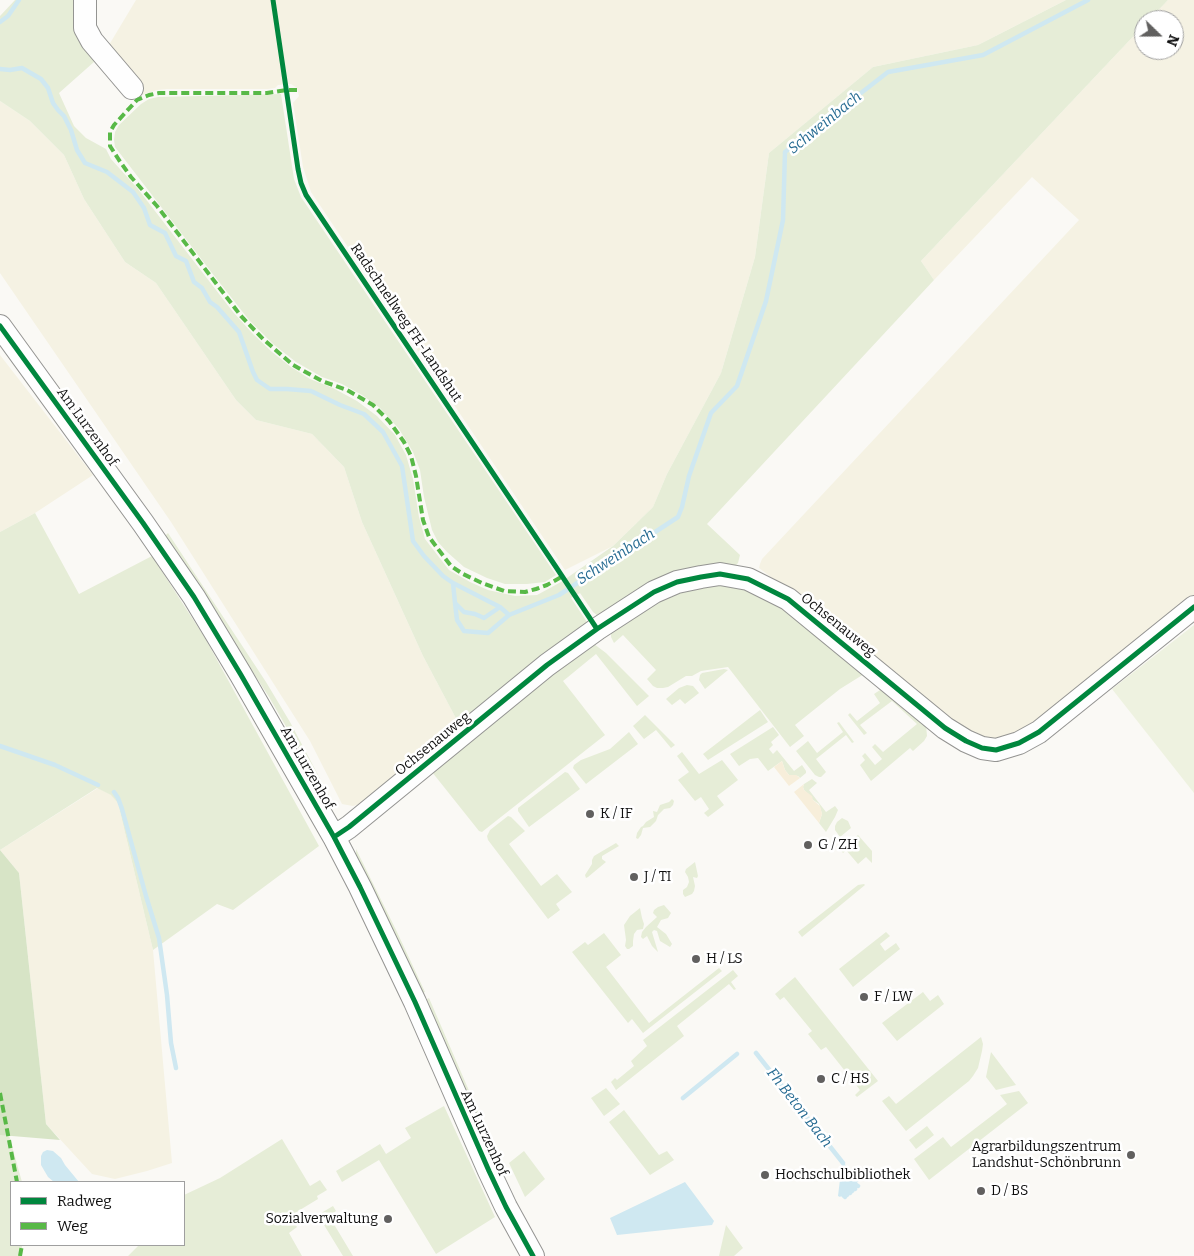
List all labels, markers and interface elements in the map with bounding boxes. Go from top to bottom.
north arrow [1134,10,1184,60]
text: N [1163,32,1182,49]
water label: Schweinbach [785,88,865,158]
street label: Radschnellweg FH-Landshut [347,241,465,405]
street label: Am Lurzenhof [53,384,121,470]
water label: Schweinbach [574,525,658,589]
street label: Ochsenauweg [797,590,879,660]
street label: Ochsenauweg [392,709,474,779]
street label: Am Lurzenhof [276,724,338,812]
place label: K / IF [600,806,633,822]
marker: K / IF [584,808,596,820]
place label: G / ZH [818,837,858,853]
marker: G / ZH [802,839,814,851]
place label: J / TI [644,869,671,885]
marker: J / TI [628,871,640,883]
place label: H / LS [706,951,743,967]
marker: H / LS [690,953,702,965]
place label: F / LW [874,989,913,1005]
marker: F / LW [858,991,870,1003]
water label: Fh Beton Bach [762,1065,836,1151]
place label: C / HS [831,1071,869,1087]
marker: C / HS [815,1073,827,1085]
street label: Am Lurzenhof [457,1087,511,1179]
place label: Agrarbildungszentrum Landshut-Schönbrunn [971,1139,1121,1172]
marker: Agrarbildungszentrum Landshut-Schönbrunn [1125,1149,1137,1161]
place label: Hochschulbibliothek [775,1167,911,1183]
marker: Hochschulbibliothek [759,1169,771,1181]
legend [10,1181,185,1246]
place label: D / BS [991,1183,1028,1199]
marker: D / BS [975,1185,987,1197]
text: Radweg [57,1192,112,1210]
place label: Sozialverwaltung [265,1211,378,1227]
marker: Sozialverwaltung [382,1213,394,1225]
text: Weg [57,1217,88,1235]

